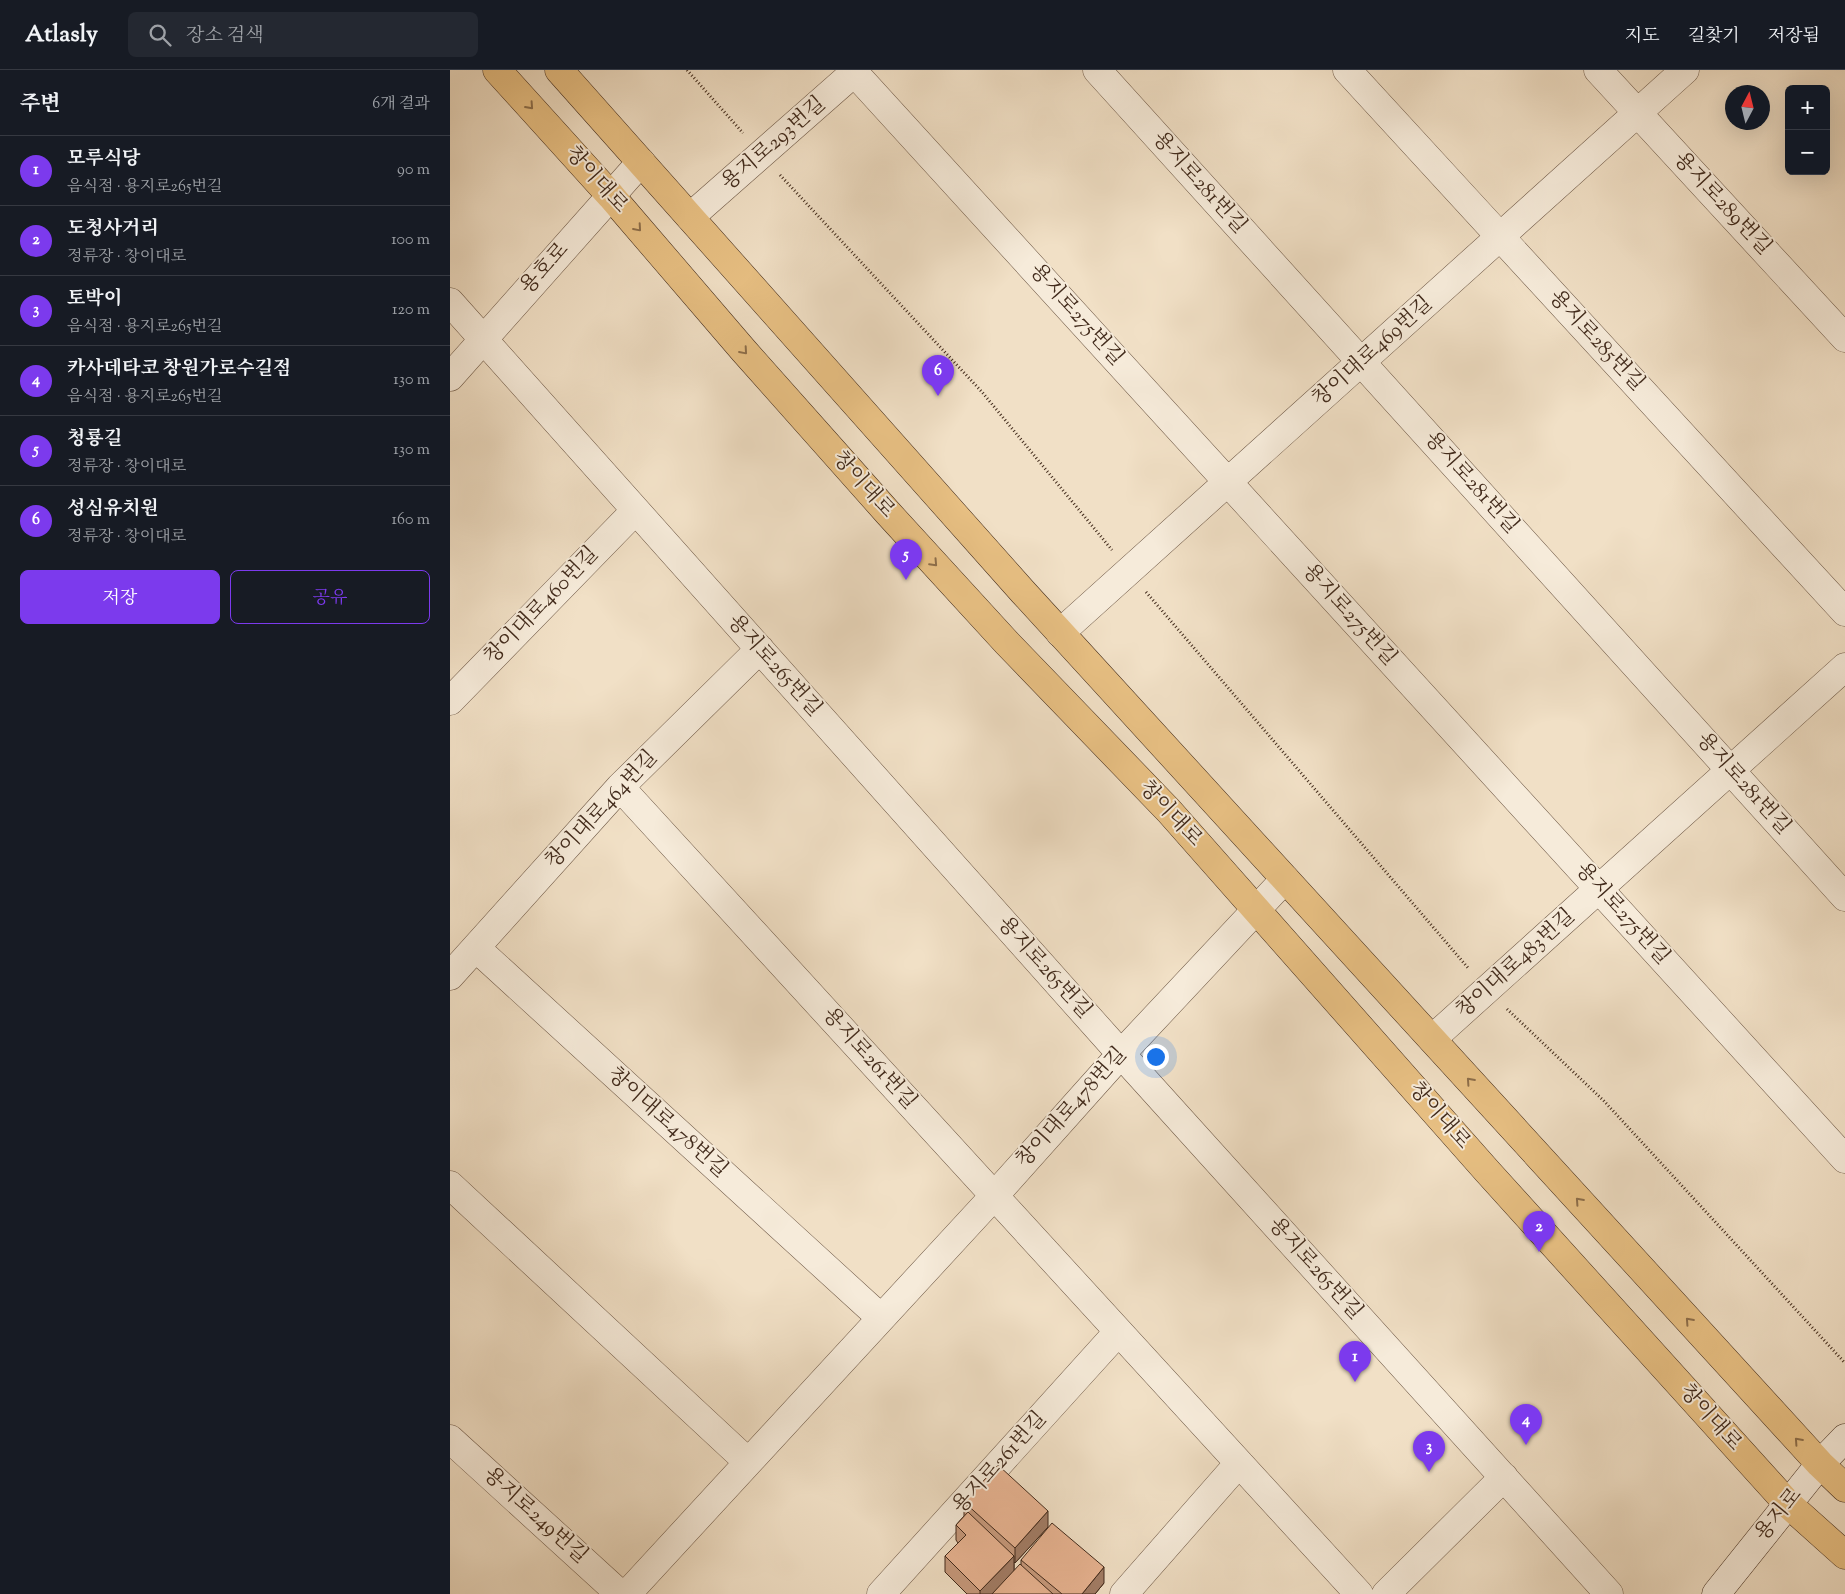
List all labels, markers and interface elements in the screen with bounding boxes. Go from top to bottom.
search box [128,12,478,57]
text: Atlasly [25,18,98,52]
icon: search [146,21,174,49]
text: 장소 검색 [186,23,264,50]
text: 지도 [1625,24,1660,50]
text: 길찾기 [1688,24,1740,50]
text: 저장됨 [1768,24,1820,50]
north arrow [1725,85,1770,130]
map controls [1785,85,1830,175]
button: + [1785,85,1830,130]
text: 주변 [20,90,61,120]
street label: 용지로293번길 [715,90,833,198]
text: 6개 결과 [372,93,430,116]
one-way arrow [524,101,533,110]
street label: 용지로281번길 [1145,125,1253,241]
button: − [1785,130,1830,175]
street label: 창이대로 [558,140,634,220]
text: 모루식당 [67,146,140,173]
street label: 용지로289번길 [1666,146,1778,262]
text: 1 [33,159,39,182]
text: 90 m [397,159,430,182]
text: 음식점 · 용지로265번길 [67,176,222,199]
text: 도청사거리 [67,216,159,243]
one-way arrow [632,222,641,231]
text: 2 [32,229,40,252]
text: 100 m [391,229,430,252]
street label: 용호로 [513,236,577,302]
text: 정류장 · 창이대로 [67,246,186,269]
street label: 용지로275번길 [1022,257,1130,373]
street label: 용지로285번길 [1541,284,1651,398]
text: 토박이 [67,286,122,313]
street label: 창이대로469번길 [1306,290,1440,414]
text: 3 [33,299,39,322]
text: 120 m [392,299,430,322]
text: 음식점 · 용지로265번길 [67,316,222,339]
one-way arrow [738,346,747,355]
pin: 6 [922,355,954,396]
text: 카사데타코 창원가로수길점 [67,356,291,383]
text: 4 [32,369,40,392]
text: 130 m [393,369,430,392]
text: 음식점 · 용지로265번길 [67,386,222,409]
street label: 용지로281번길 [1417,425,1525,541]
text: 청룡길 [67,426,122,453]
text: 5 [33,439,39,462]
text: 130 m [393,439,430,462]
street label: 창이대로 [825,445,901,525]
text: 정류장 · 창이대로 [67,456,186,479]
text: 성심유치원 [67,496,159,523]
text: 6 [32,509,40,532]
text: 160 m [392,509,430,532]
text: 정류장 · 창이대로 [67,526,186,549]
pin: 5 [890,539,922,580]
street label: 창이대로460번길 [478,540,606,672]
street label: 용지로275번길 [1295,557,1403,673]
one-way arrow [928,558,937,567]
button: 저장 [20,570,220,624]
button: 공유 [230,570,430,624]
street label: 용지로265번길 [720,608,828,724]
street label: 용지로281번길 [1689,726,1797,842]
street label: 창이대로464번길 [539,744,665,876]
street label: 창이대로 [1131,774,1209,854]
street label: 용지로275번길 [1568,856,1676,972]
street label: 창이대로483번길 [1450,902,1582,1026]
street label: 용지로265번길 [990,910,1098,1026]
street label: 용지로261번길 [815,1001,923,1117]
street label: 창이대로478번길 [1010,1041,1134,1175]
your location [1143,1044,1169,1070]
street label: 창이대로478번길 [600,1061,734,1185]
street label: 창이대로 [1401,1076,1477,1156]
one-way arrow [1467,1077,1476,1086]
one-way arrow [1576,1197,1585,1206]
street label: 용지로265번길 [1261,1211,1369,1327]
pin: 2 [1523,1211,1555,1252]
one-way arrow [1686,1317,1695,1326]
pin: 1 [1339,1341,1371,1382]
street label: 창이대로 [1672,1378,1748,1458]
pin: 4 [1510,1404,1542,1445]
street label: 용지로261번길 [946,1405,1054,1521]
pin: 3 [1413,1431,1445,1472]
one-way arrow [1795,1437,1804,1446]
street label: 용지로249번길 [476,1461,594,1571]
street label: 용지로 [1748,1482,1810,1548]

